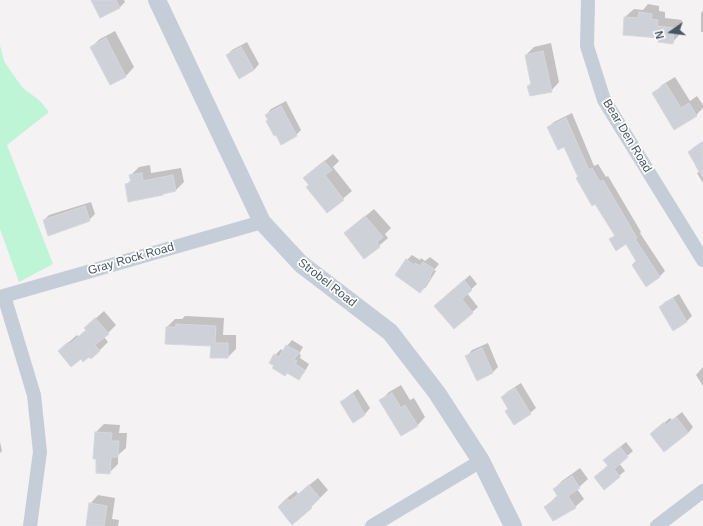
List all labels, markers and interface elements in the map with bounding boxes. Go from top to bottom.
north arrow [651,12,691,52]
text: N [653,30,666,40]
street label: Bear Den Road [600,97,654,175]
street label: Gray Rock Road [86,240,176,278]
street label: Strobel Road [295,256,359,310]

